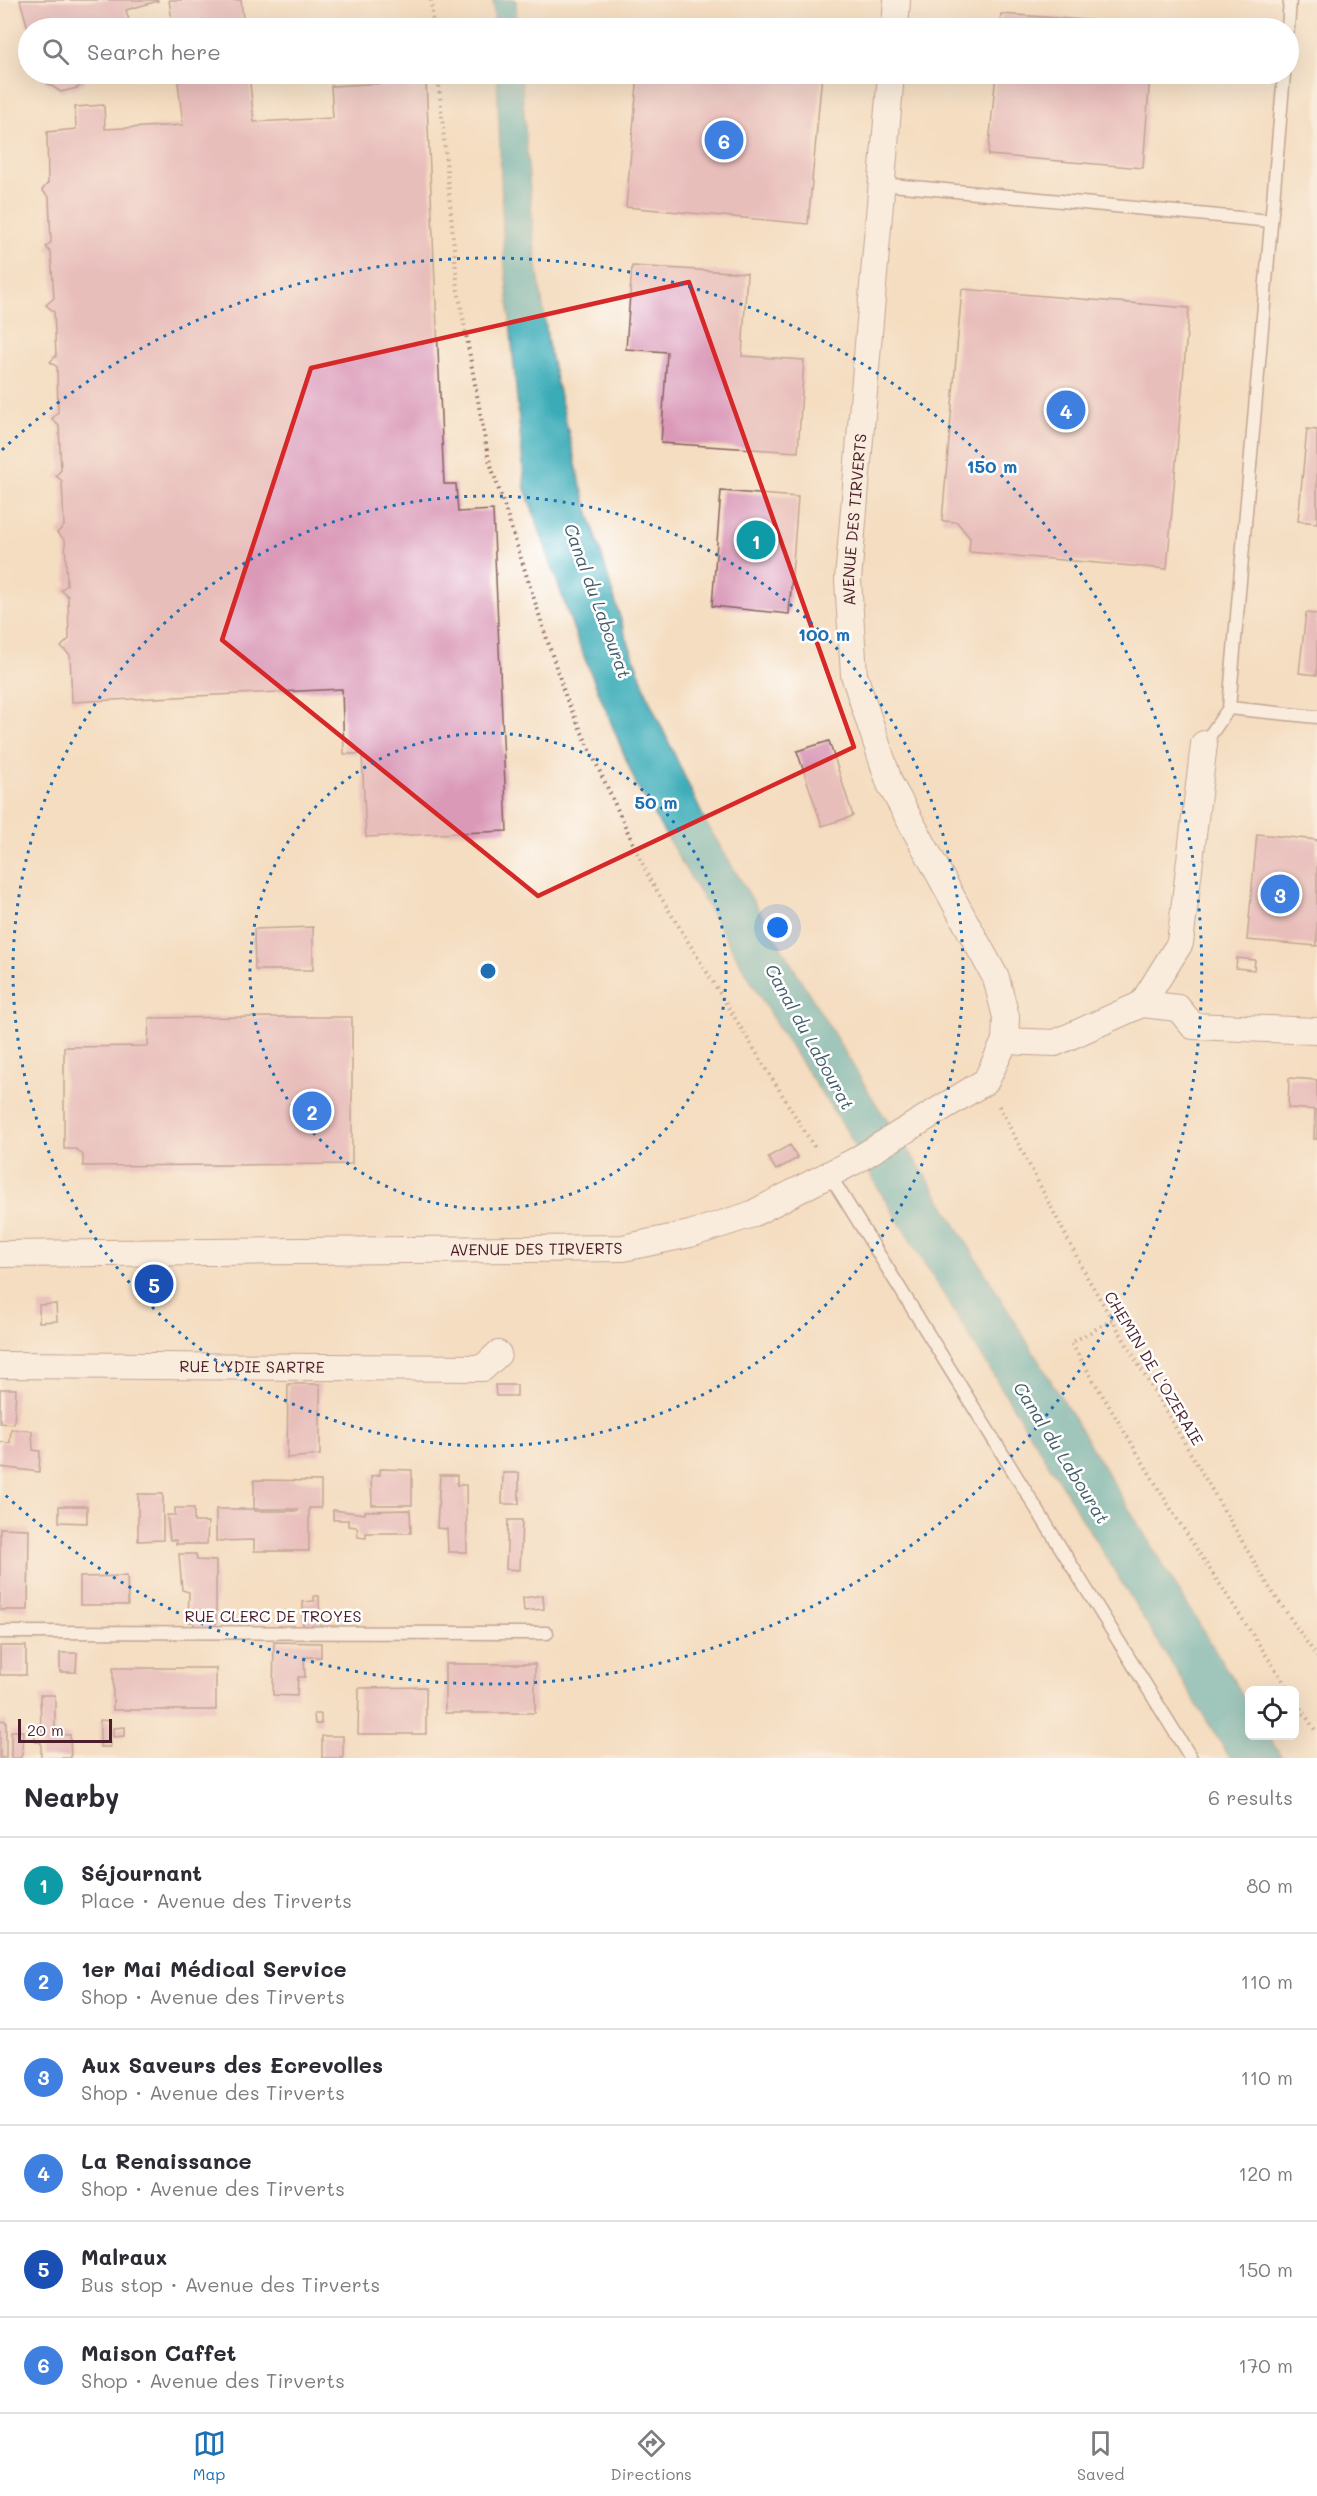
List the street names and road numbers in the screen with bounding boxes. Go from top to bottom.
street label: AVENUE DES TIRVERTS [837,433,870,607]
street label: AVENUE DES TIRVERTS [449,1237,623,1260]
street label: CHEMIN DE L'OZERAIE [1100,1287,1209,1449]
street label: RUE LYDIE SARTRE [179,1355,325,1377]
street label: RUE CLERC DE TROYES [185,1605,361,1626]

